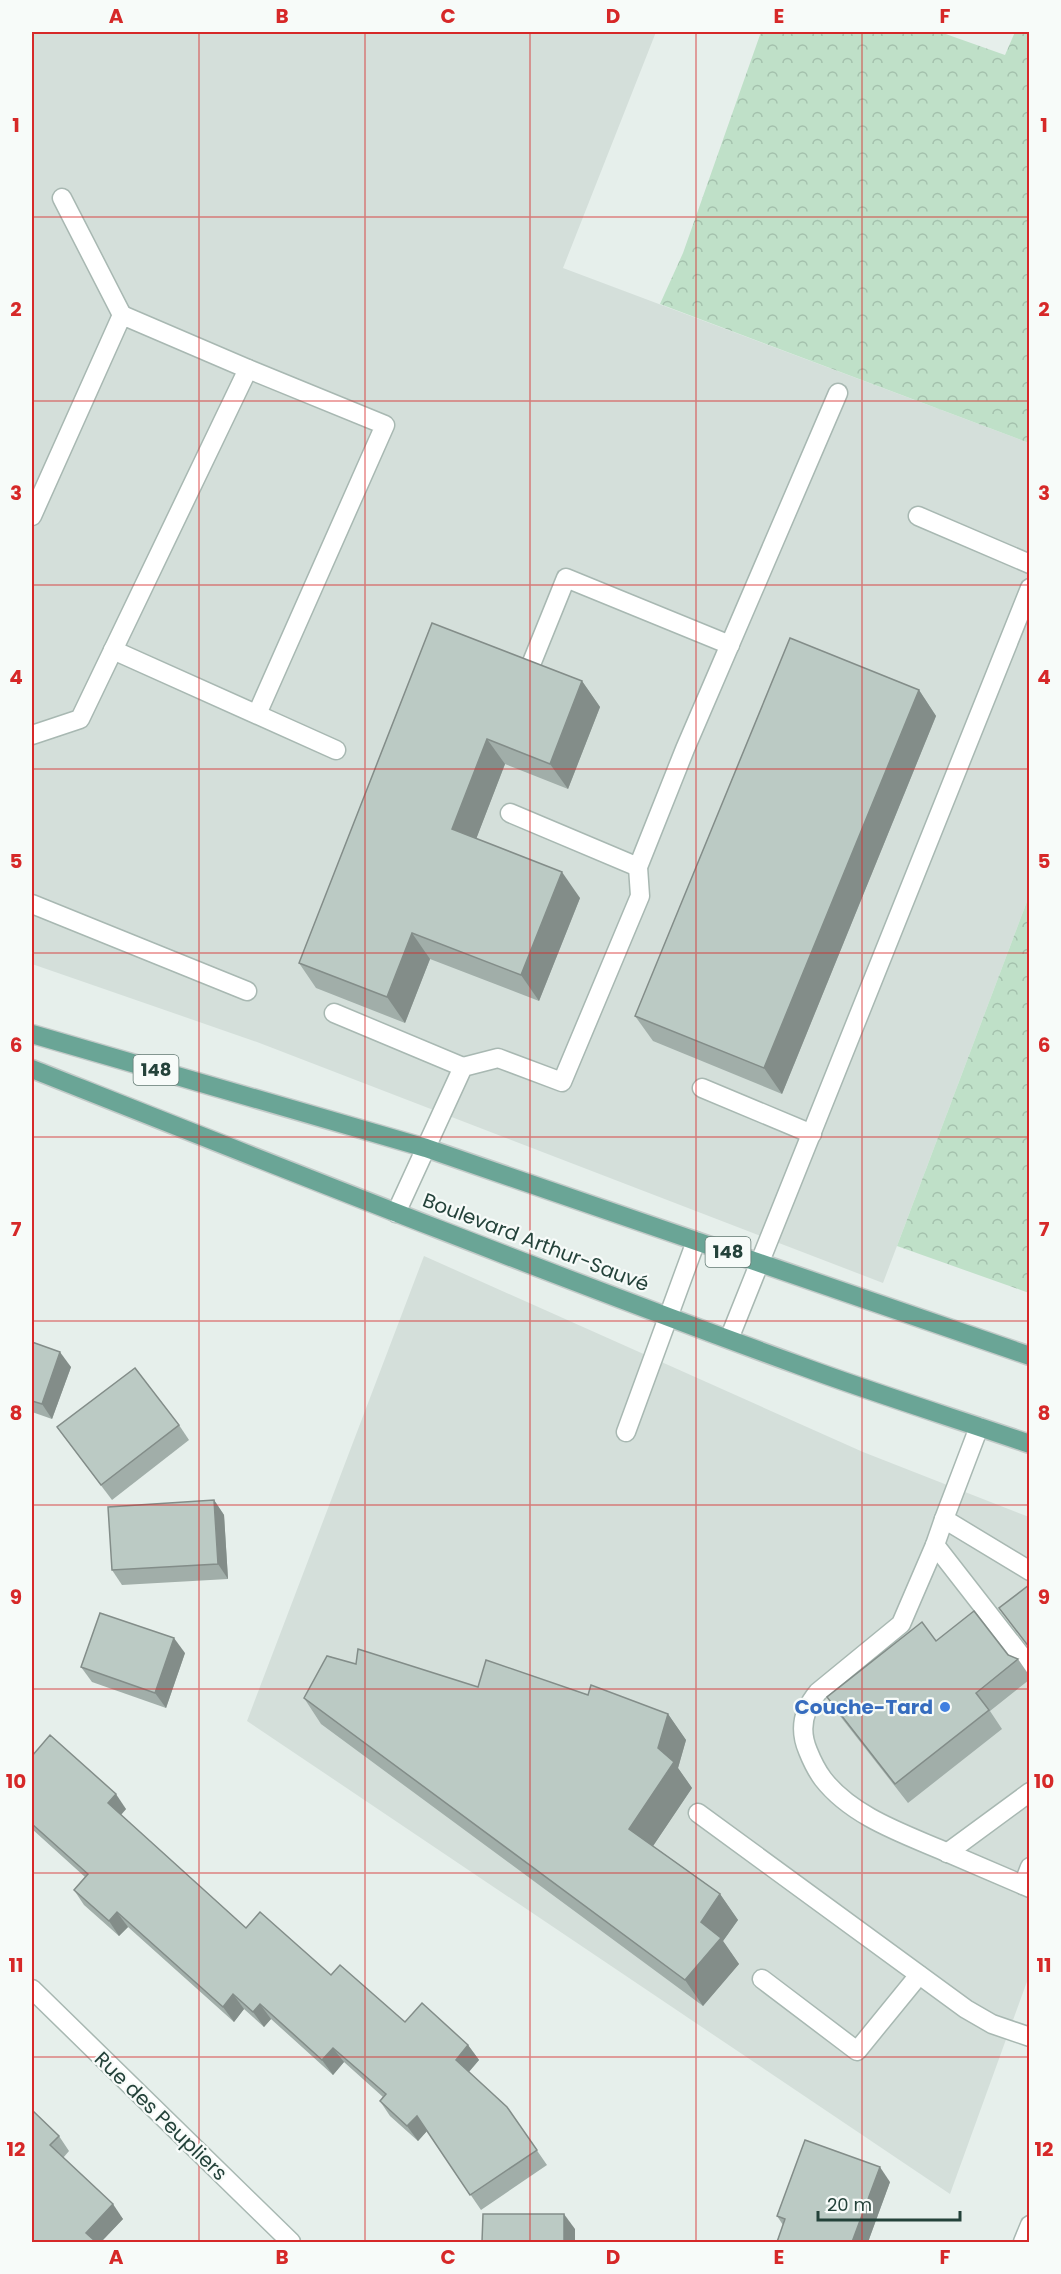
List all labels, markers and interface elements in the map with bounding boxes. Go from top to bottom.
text: A [109,2,124,30]
text: B [275,2,289,30]
text: C [440,2,456,30]
text: D [606,2,620,30]
text: E [774,2,784,30]
text: F [940,2,951,30]
text: 1 [12,111,20,139]
text: 1 [1040,111,1048,139]
text: 2 [10,295,22,323]
text: 2 [1038,295,1050,323]
text: 3 [10,479,22,507]
text: 3 [1038,479,1050,507]
text: 4 [9,663,23,691]
text: 4 [1037,663,1051,691]
text: 5 [10,847,23,875]
text: 5 [1038,847,1051,875]
text: 6 [10,1031,22,1059]
text: 6 [1038,1031,1050,1059]
road number: 148 [134,1055,178,1085]
street label: Boulevard Arthur-Sauvé [419,1186,653,1298]
text: 7 [11,1215,22,1243]
text: 7 [1039,1215,1050,1243]
road number: 148 [706,1237,750,1267]
text: 8 [10,1399,22,1427]
text: 8 [1038,1399,1050,1427]
text: 9 [10,1583,22,1611]
text: 9 [1038,1583,1050,1611]
place label: Couche-Tard [795,1693,933,1721]
marker: Couche-Tard [938,1700,952,1714]
text: 10 [6,1767,26,1795]
text: 10 [1034,1767,1054,1795]
text: 11 [8,1951,24,1979]
text: 11 [1036,1951,1052,1979]
street label: Rue des Peupliers [88,2045,234,2187]
text: 12 [7,2135,25,2163]
text: 12 [1035,2135,1053,2163]
scale bar [818,2184,960,2222]
text: 20 m [827,2192,872,2217]
text: A [109,2243,124,2271]
text: B [275,2243,289,2271]
text: C [440,2243,456,2271]
text: D [606,2243,620,2271]
text: E [774,2243,784,2271]
text: F [940,2243,951,2271]

